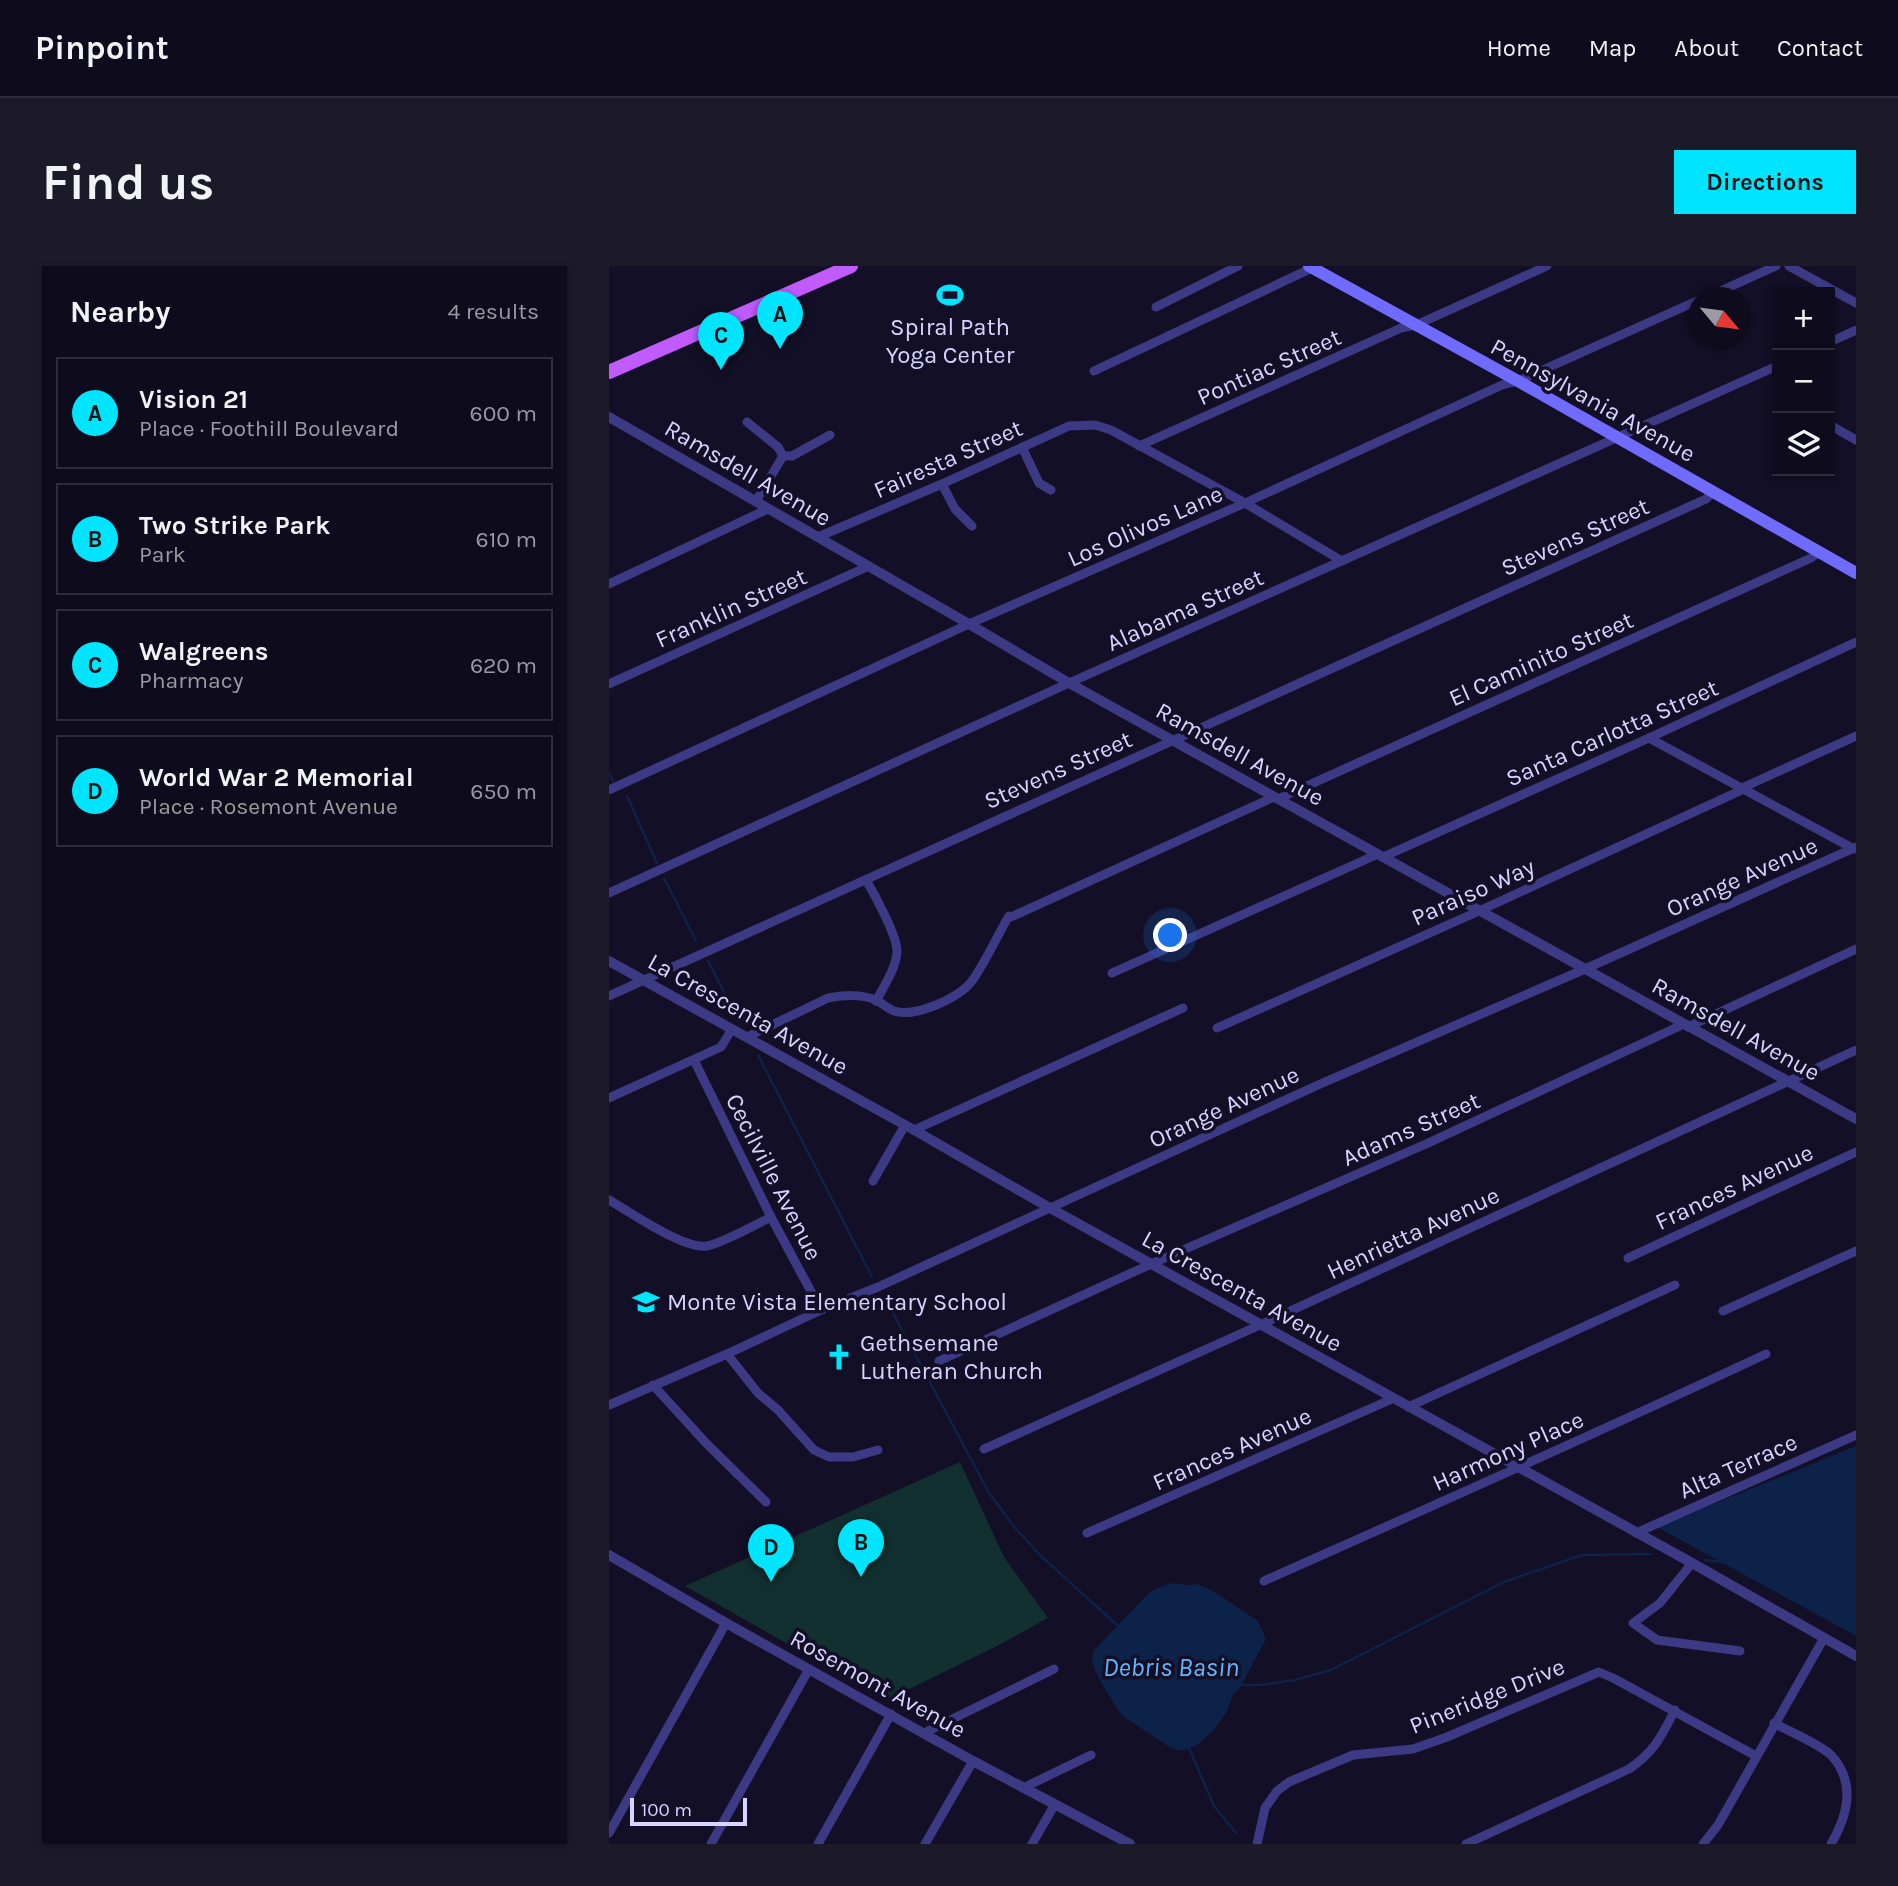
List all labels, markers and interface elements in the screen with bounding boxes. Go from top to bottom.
text: Pinpoint [35,29,169,67]
text: Home [1487,34,1551,62]
text: Map [1589,34,1636,62]
text: About [1674,34,1739,62]
text: Contact [1777,34,1863,62]
button: Directions [1674,150,1856,214]
text: Find us [42,154,214,211]
sports icon: Spiral Path Yoga Center [935,280,965,310]
north arrow [1688,287,1751,350]
map controls [1772,287,1835,476]
button: + [1772,287,1835,350]
pin: A [757,291,803,349]
text: Nearby [70,294,170,330]
text: 4 results [447,298,539,325]
pin: C [698,312,744,370]
place label: Spiral Path Yoga Center [886,313,1015,369]
street label: Pontiac Street [1193,323,1345,411]
street label: Pennsylvania Avenue [1486,332,1700,468]
button: − [1772,350,1835,413]
text: Vision 21 [139,384,248,415]
text: A [88,400,102,427]
text: 600 m [470,400,537,427]
button: layers [1772,413,1835,476]
street label: Ramsdell Avenue [660,414,836,532]
street label: Fairesta Street [869,414,1027,504]
text: Place · Foothill Boulevard [139,415,399,442]
street label: Los Olivos Lane [1063,479,1227,573]
street label: Stevens Street [1497,492,1653,582]
text: Two Strike Park [139,510,330,541]
text: B [88,526,102,553]
text: 610 m [476,526,537,553]
text: Park [139,541,186,568]
street label: Franklin Street [651,562,811,654]
street label: Alabama Street [1102,563,1268,657]
street label: El Caminito Street [1445,606,1637,712]
text: Walgreens [139,636,269,667]
text: C [88,652,102,679]
text: 620 m [470,652,537,679]
text: Pharmacy [139,667,243,694]
street label: Santa Carlotta Street [1502,674,1722,792]
street label: Ramsdell Avenue [1151,696,1329,812]
street label: Stevens Street [980,725,1136,815]
text: World War 2 Memorial [139,762,414,793]
text: D [87,778,103,805]
text: 650 m [470,778,537,805]
text: Place · Rosemont Avenue [139,793,398,820]
street label: Orange Avenue [1662,831,1822,923]
street label: Paraiso Way [1407,852,1539,932]
your location [1153,918,1187,952]
street label: La Crescenta Avenue [643,947,853,1081]
street label: Ramsdell Avenue [1647,971,1825,1087]
street label: Orange Avenue [1144,1060,1304,1154]
street label: Adams Street [1338,1086,1484,1172]
street label: Cecilville Avenue [720,1089,828,1265]
street label: Frances Avenue [1651,1138,1817,1236]
street label: Henrietta Avenue [1322,1181,1504,1285]
street label: La Crescenta Avenue [1137,1224,1347,1358]
school or university icon: Monte Vista Elementary School [631,1287,661,1317]
place label: Monte Vista Elementary School [667,1288,1007,1316]
place label: Gethsemane Lutheran Church [860,1329,1043,1385]
church icon: Gethsemane Lutheran Church [824,1342,854,1372]
street label: Frances Avenue [1148,1401,1316,1497]
street label: Harmony Place [1428,1405,1588,1497]
street label: Alta Terrace [1675,1428,1801,1504]
pin: B [838,1519,884,1577]
pin: D [748,1524,794,1582]
street label: Rosemont Avenue [785,1624,971,1744]
water label: Debris Basin [1103,1652,1239,1683]
street label: Pineridge Drive [1405,1652,1569,1740]
scale bar [630,1795,747,1827]
text: 100 m [641,1799,692,1821]

